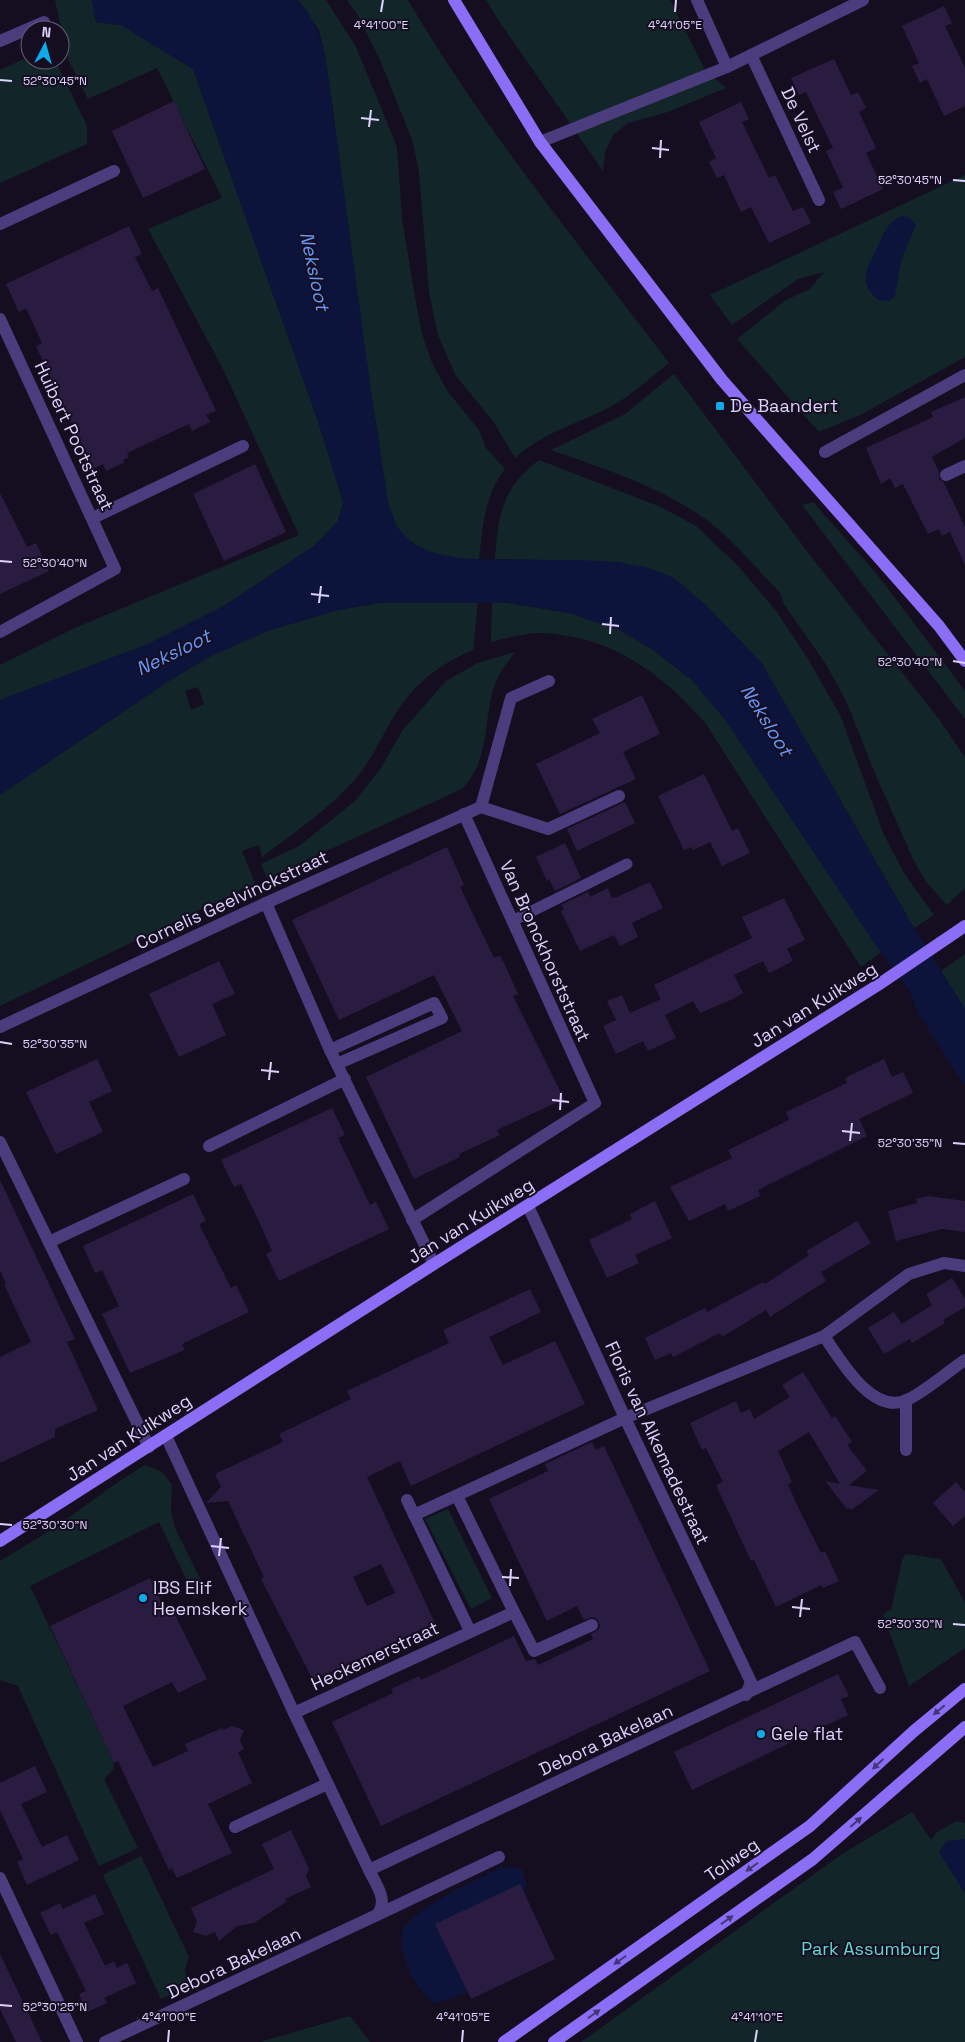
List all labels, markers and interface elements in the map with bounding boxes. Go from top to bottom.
text: 4°41'00"E [354,17,409,33]
text: 4°41'05"E [648,17,702,33]
north arrow [20,20,70,70]
text: N [41,23,52,42]
text: 52°30'45"N [23,73,87,89]
street label: De Velst [776,83,827,156]
text: 52°30'45"N [878,172,942,188]
water label: Neksloot [294,229,336,315]
street label: Huibert Pootstraat [30,357,119,514]
place label: De Baandert [730,394,838,417]
marker: De Baandert [714,400,726,412]
text: 52°30'40"N [23,555,87,571]
water label: Neksloot [132,623,217,681]
text: 52°30'40"N [878,654,942,670]
water label: Neksloot [735,680,800,763]
street label: Cornelis Geelvinckstraat [132,845,332,954]
street label: Van Bronckhorststraat [495,856,596,1045]
street label: Jan van Kuikweg [747,957,881,1052]
text: 52°30'35"N [23,1036,87,1052]
text: 52°30'35"N [878,1135,942,1151]
street label: Jan van Kuikweg [404,1173,538,1268]
street label: Floris van Alkemadestraat [600,1337,715,1548]
street label: Jan van Kuikweg [62,1389,195,1486]
text: 52°30'30"N [23,1517,87,1533]
place label: IBS Elif Heemskerk [153,1576,248,1620]
marker: IBS Elif Heemskerk [137,1592,149,1604]
street label: Heckemerstraat [307,1616,442,1695]
text: 52°30'30"N [878,1616,942,1632]
street label: Debora Bakelaan [535,1698,676,1781]
one-way arrow [933,1704,946,1715]
place label: Gele flat [771,1722,843,1745]
marker: Gele flat [755,1728,767,1740]
one-way arrow [872,1758,884,1770]
one-way arrow [849,1816,862,1827]
street label: Tolweg [700,1833,763,1886]
one-way arrow [746,1862,759,1872]
one-way arrow [720,1915,733,1925]
street label: Debora Bakelaan [163,1921,304,2004]
park label: Park Assumburg [801,1937,941,1960]
one-way arrow [613,1955,627,1965]
text: 52°30'25"N [23,1999,87,2015]
text: 4°41'00"E [142,2009,197,2025]
text: 4°41'05"E [436,2009,490,2025]
one-way arrow [587,2009,601,2019]
text: 4°41'10"E [731,2009,783,2025]

